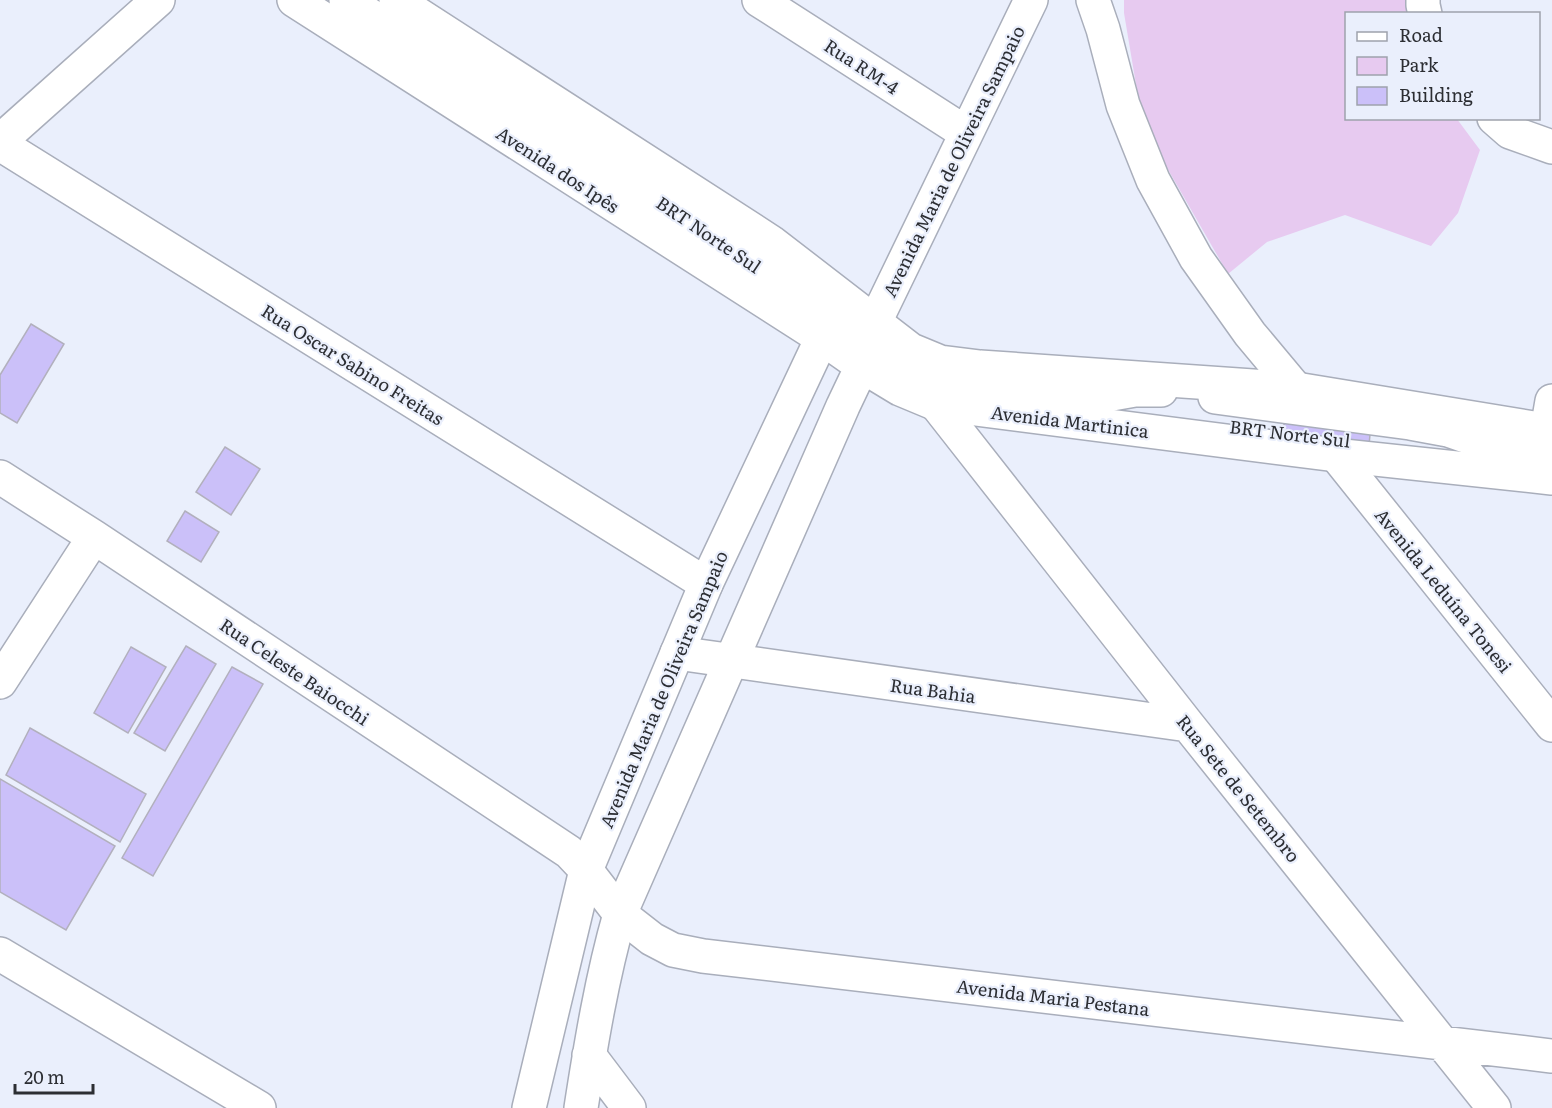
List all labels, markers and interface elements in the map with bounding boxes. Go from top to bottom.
legend [1345,12,1540,120]
street label: Avenida Maria de Oliveira Sampaio [875,21,1031,301]
text: Road [1399,21,1443,48]
street label: Rua RM-4 [819,32,905,100]
text: Park [1399,51,1440,78]
text: Building [1399,81,1474,108]
street label: Avenida dos Ipês [491,119,625,219]
street label: BRT Norte Sul [651,189,767,279]
street label: Rua Oscar Sabino Freitas [257,297,449,431]
street label: Avenida Martinica [990,398,1151,444]
street label: BRT Norte Sul [1228,412,1352,454]
street label: Avenida Leduína Tonesi [1369,502,1519,678]
street label: Avenida Maria de Oliveira Sampaio [592,546,734,832]
street label: Rua Celeste Baiocchi [215,611,375,731]
street label: Rua Bahia [888,671,978,709]
street label: Rua Sete de Setembro [1171,708,1307,868]
street label: Avenida Maria Pestana [955,972,1151,1022]
scale bar [15,1057,93,1095]
text: 20 m [24,1063,65,1090]

